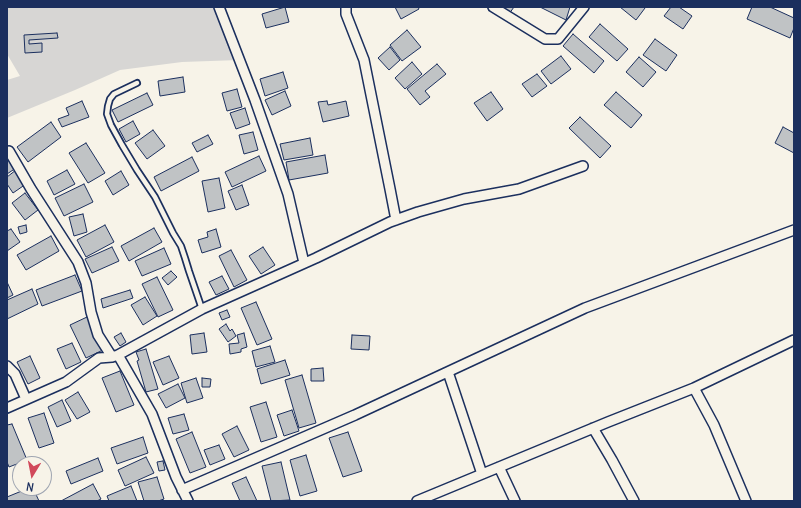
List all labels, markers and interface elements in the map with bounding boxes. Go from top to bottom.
north arrow [12,456,52,496]
text: N [25,479,35,494]

